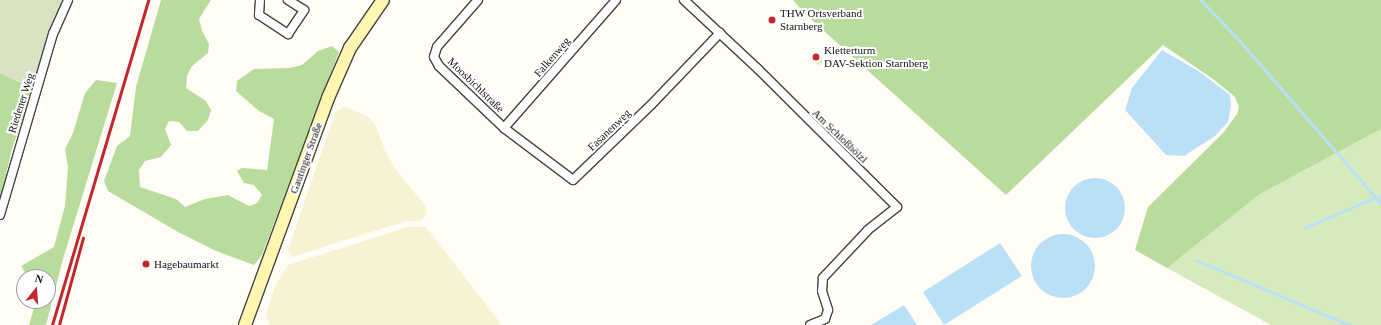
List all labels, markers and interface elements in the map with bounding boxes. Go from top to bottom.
place label: THW Ortsverband Starnberg [780,7,862,33]
marker: THW Ortsverband Starnberg [767,15,777,25]
street label: Falkenweg [531,34,573,80]
place label: Kletterturm DAV-Sektion Starnberg [824,44,928,70]
marker: Kletterturm DAV-Sektion Starnberg [811,52,821,62]
street label: Moosbichlstraße [445,55,507,115]
street label: Riedener Weg [5,71,37,135]
street label: Fasanenweg [585,106,633,154]
street label: Am Schloßhölzl [810,106,870,166]
street label: Gautinger Straße [287,121,325,195]
place label: Hagebaumarkt [154,257,219,271]
marker: Hagebaumarkt [141,259,151,269]
north arrow [16,269,56,309]
text: N [34,272,45,285]

